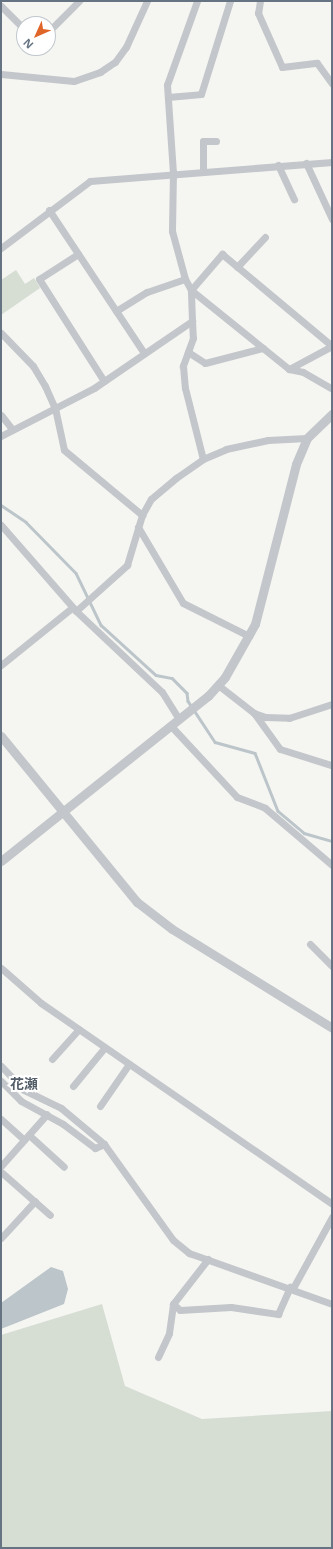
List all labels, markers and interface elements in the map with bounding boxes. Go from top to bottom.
north arrow [16,16,56,56]
text: N [19,36,36,53]
district label: 花瀬 [10,1076,38,1092]

